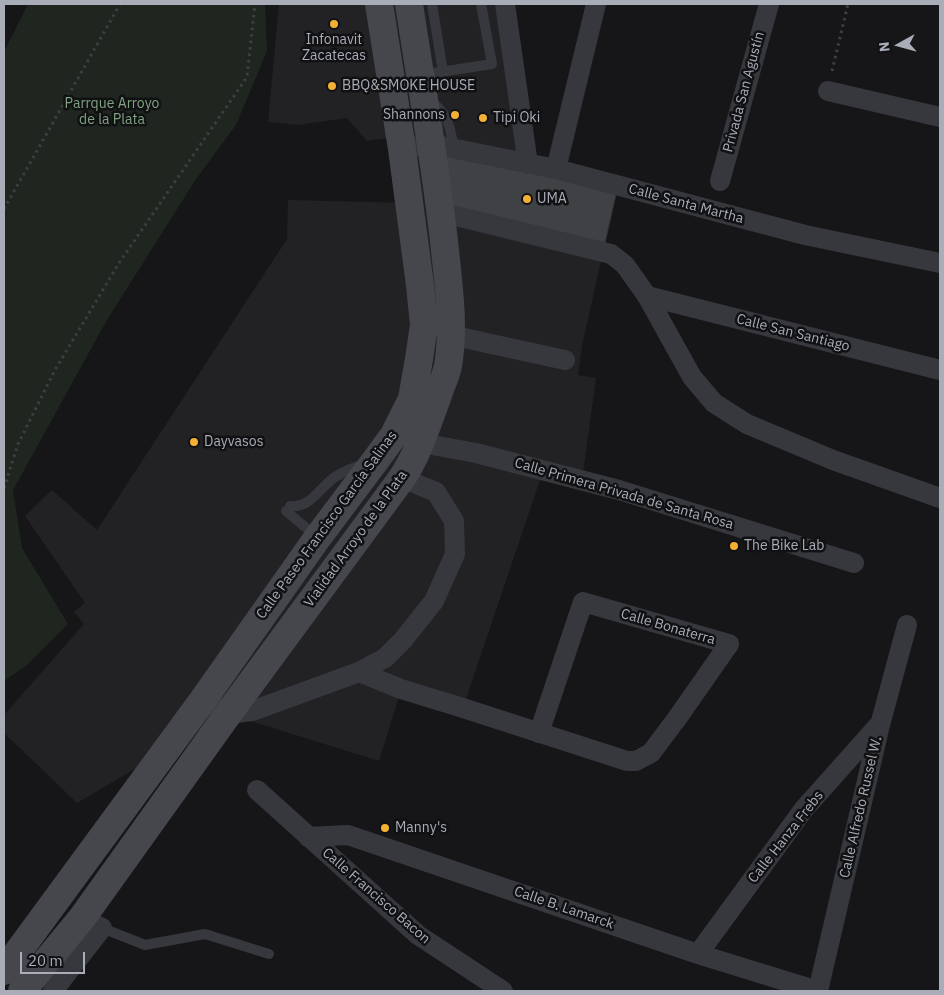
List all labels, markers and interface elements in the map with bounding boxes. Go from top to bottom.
marker: Infonavit Zacatecas [328,18,340,30]
north arrow [874,20,924,70]
street label: Privada San Agustín [720,30,768,154]
place label: Infonavit Zacatecas [302,32,366,64]
text: N [875,41,894,53]
place label: BBQ&SMOKE HOUSE [342,78,475,94]
marker: BBQ&SMOKE HOUSE [326,80,338,92]
park label: Parrque Arroyo de la Plata [65,96,159,128]
place label: Shannons [383,107,445,123]
marker: Shannons [449,109,461,121]
place label: Tipi Oki [493,110,540,126]
marker: Tipi Oki [477,112,489,124]
street label: Calle Santa Martha [627,181,745,227]
place label: UMA [537,191,567,207]
marker: UMA [521,193,533,205]
street label: Calle San Santiago [735,311,851,355]
street label: Calle Paseo Francisco García Salinas [253,428,401,622]
place label: Dayvasos [204,434,263,450]
marker: Dayvasos [188,436,200,448]
street label: Calle Primera Privada de Santa Rosa [513,455,735,533]
street label: Vialidad Arroyo de la Plata [301,467,411,611]
place label: The Bike Lab [744,538,824,554]
marker: The Bike Lab [728,540,740,552]
street label: Calle Bonaterra [619,606,717,648]
street label: Calle Alfredo Russel W. [836,734,886,880]
street label: Calle Hanza Frebs [745,787,827,887]
place label: Manny's [395,820,447,836]
marker: Manny's [379,822,391,834]
street label: Calle Francisco Bacon [319,845,433,947]
street label: Calle B. Lamarck [512,883,616,933]
scale bar [22,942,88,974]
text: 20 m [28,951,63,970]

